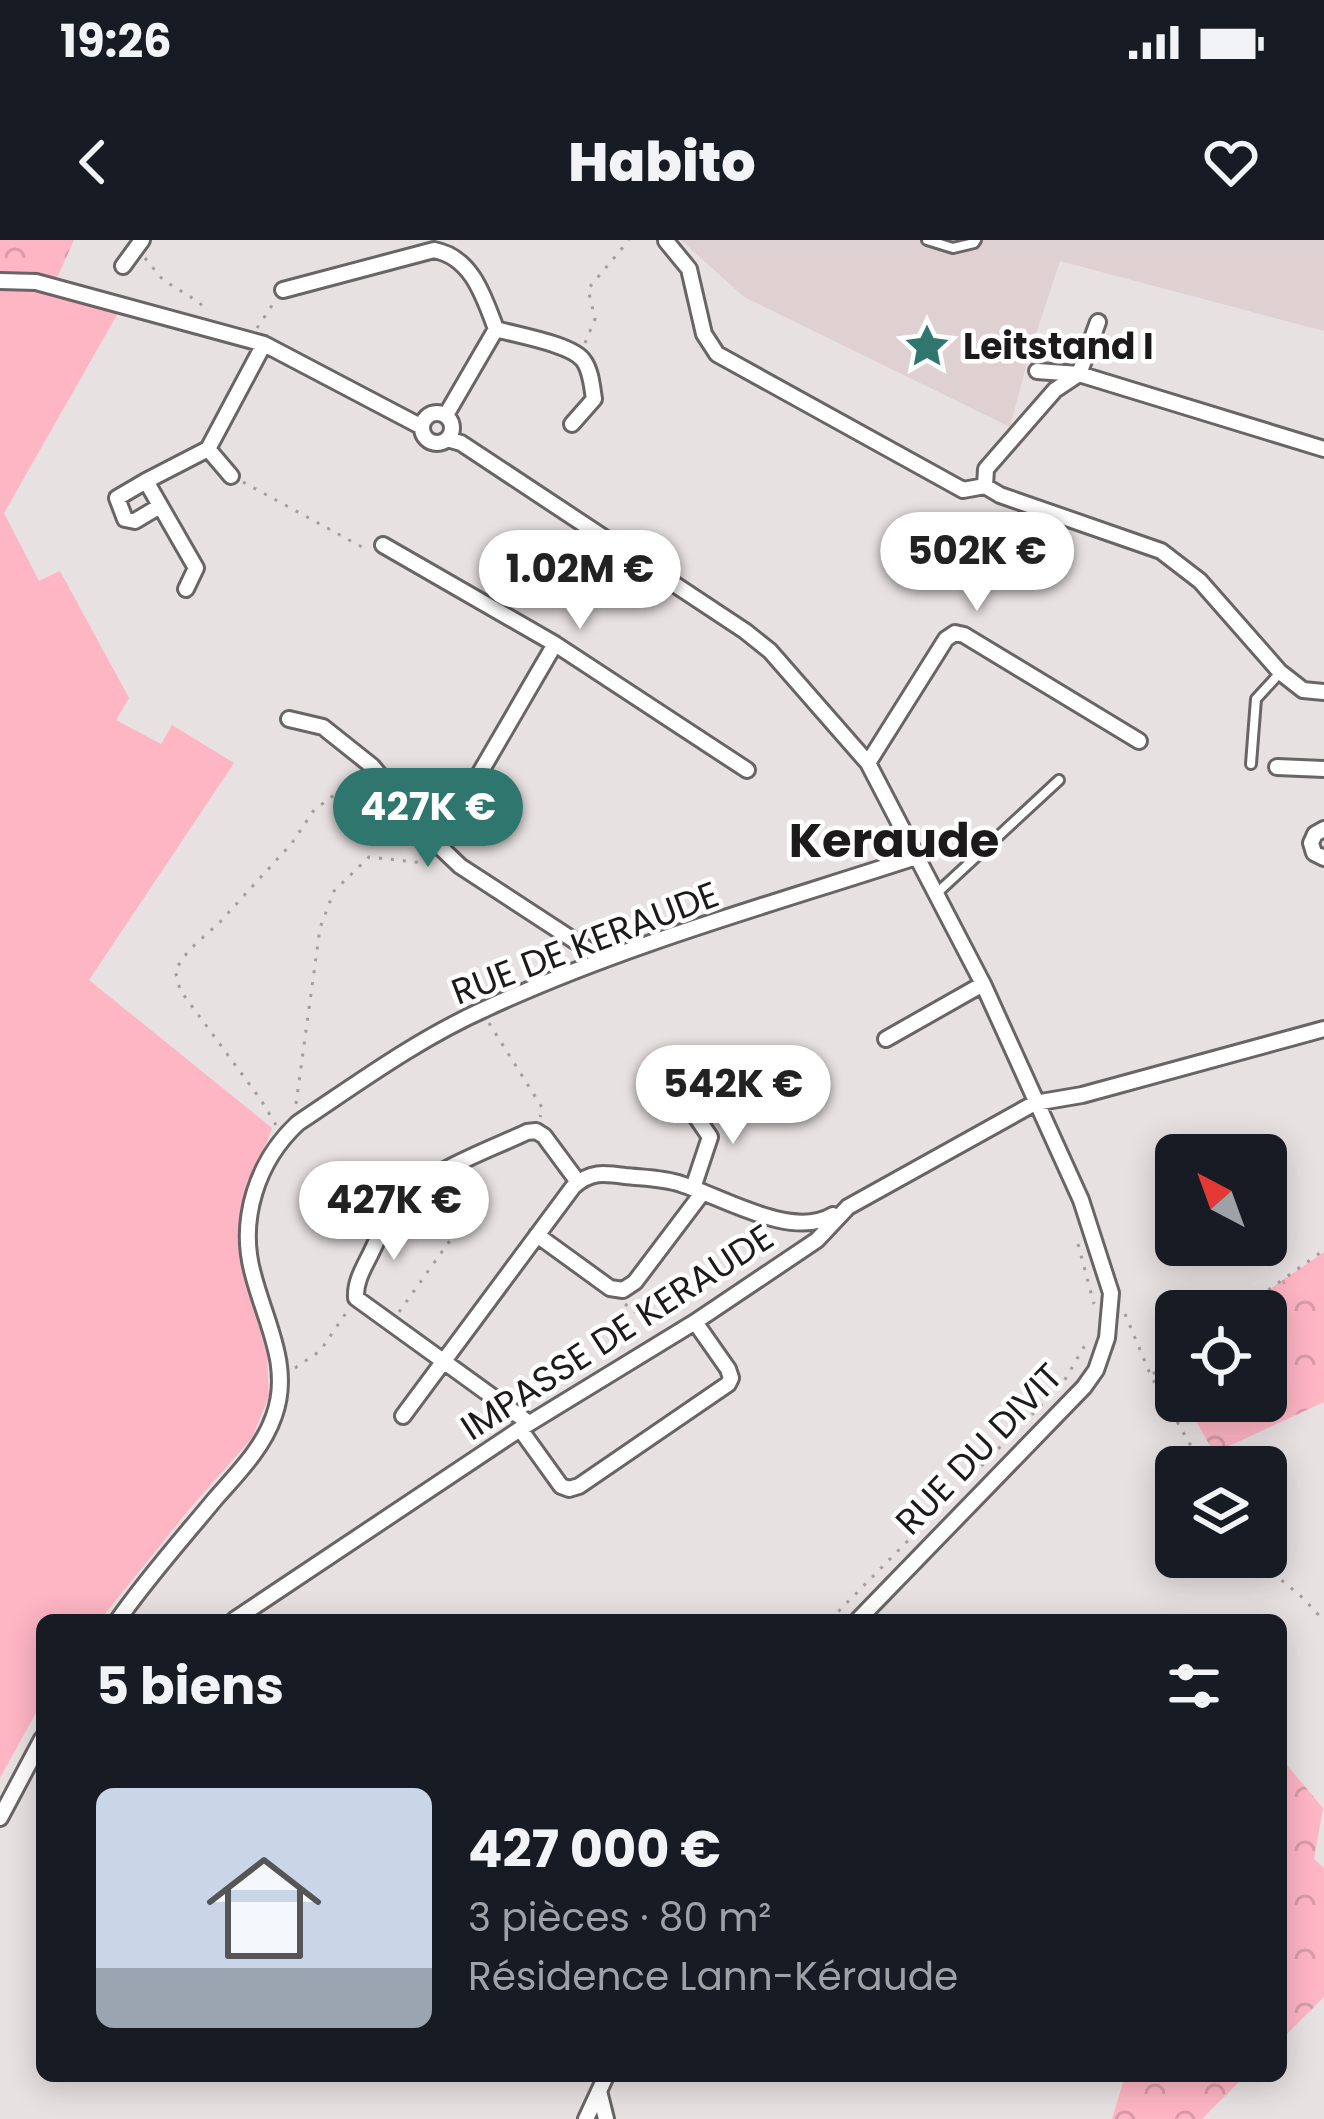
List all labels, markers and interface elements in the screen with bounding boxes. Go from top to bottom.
text: 19:26 [60,10,172,73]
text: Habito [568,124,756,200]
icon: back [60,129,126,195]
icon: heart [1198,129,1264,195]
place icon: Leitstand I [902,321,952,371]
place label: Leitstand I [963,321,1154,372]
pin: 502K € [879,512,1075,614]
text: 502K € [907,523,1047,578]
pin: 1.02M € [469,530,691,632]
text: 1.02M € [506,541,654,596]
pin: 427K € [330,768,526,870]
text: 427K € [360,779,496,834]
district label: Keraude [789,807,999,874]
street label: RUE DE KERAUDE [444,869,726,1017]
pin: 542K € [635,1045,831,1147]
text: 542K € [663,1056,803,1111]
north arrow [1155,1134,1287,1266]
map controls [1155,1134,1287,1578]
pin: 427K € [296,1161,492,1263]
text: 427K € [326,1172,462,1227]
street label: IMPASSE DE KERAUDE [451,1212,783,1452]
button: locate [1155,1290,1287,1422]
street label: RUE DU DIVIT [884,1352,1074,1546]
button: layers [1155,1446,1287,1578]
text: 5 biens [96,1650,284,1722]
icon: filters [1161,1653,1227,1719]
text: 427 000 € [468,1813,721,1885]
icon: home [192,1836,336,1980]
text: 3 pièces · 80 m² [468,1890,771,1945]
text: Résidence Lann-Kéraude [468,1949,958,2004]

